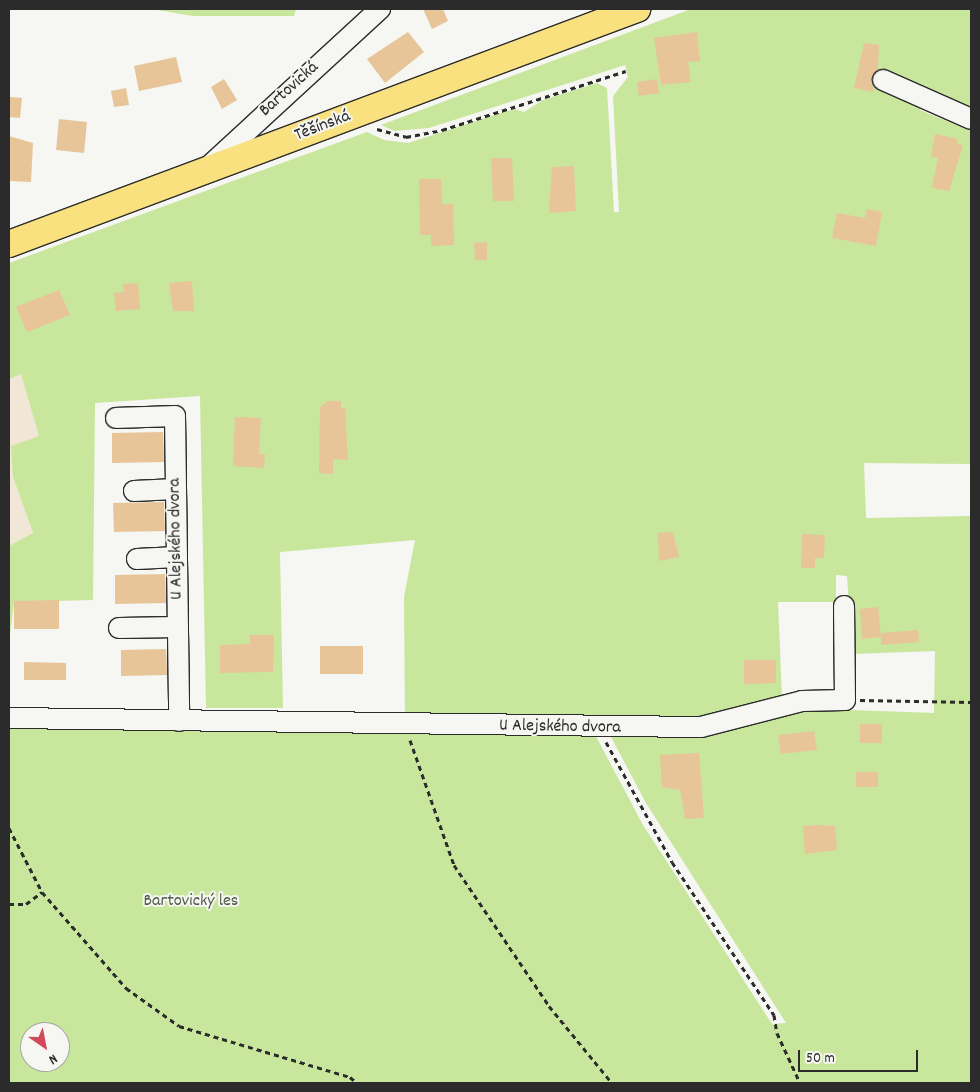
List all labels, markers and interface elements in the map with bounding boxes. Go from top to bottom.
street label: Bartovická [256,58,324,122]
street label: Těšínská [292,106,354,148]
street label: U Alejského dvora [165,478,189,600]
street label: U Alejského dvora [499,716,621,740]
park label: Bartovický les [144,891,238,913]
north arrow [20,1022,70,1072]
scale bar [800,1040,920,1072]
text: N [44,1048,61,1069]
text: 50 m [806,1048,835,1070]

